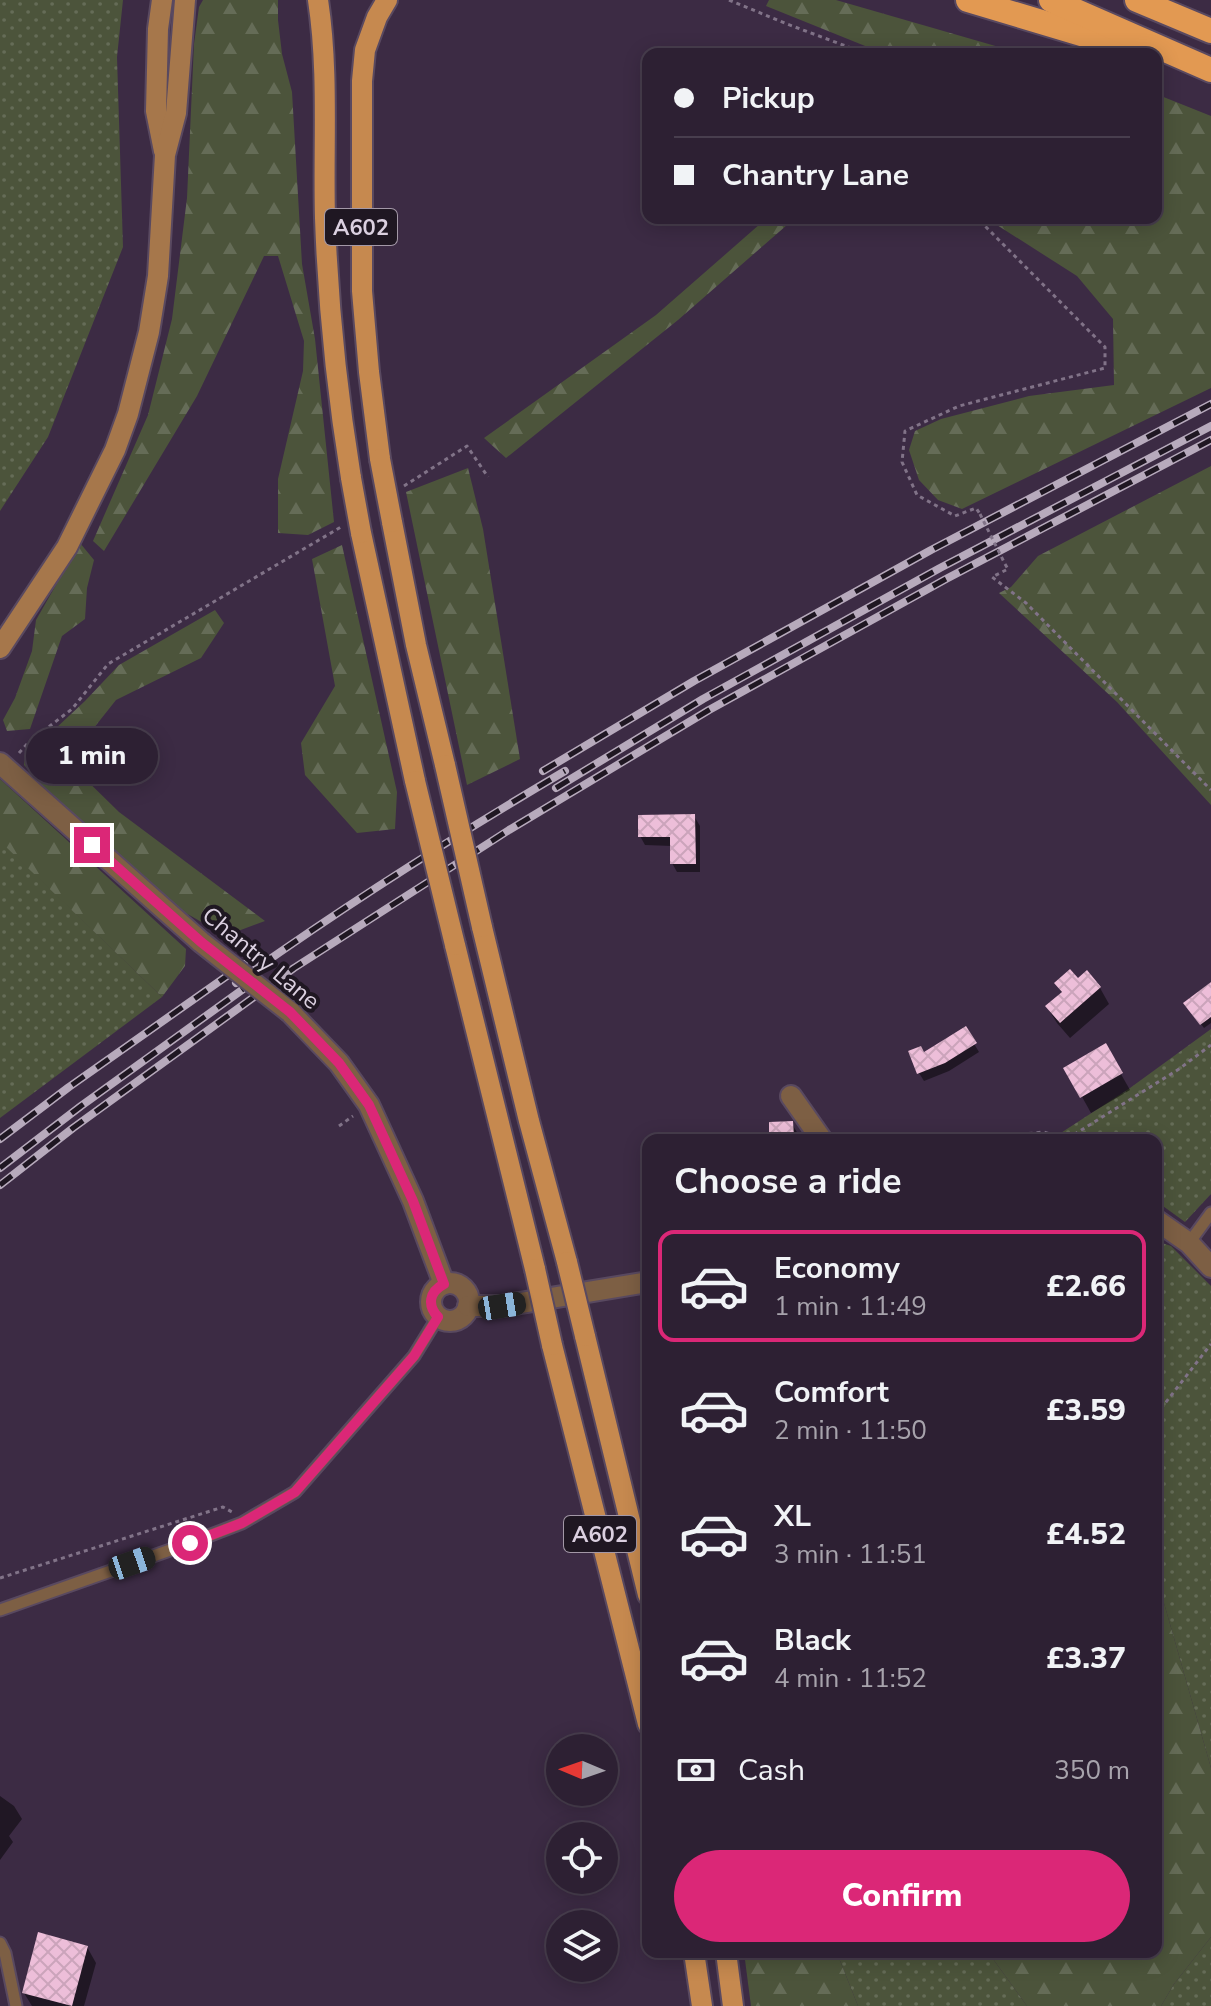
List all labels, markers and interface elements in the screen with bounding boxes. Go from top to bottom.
text: Pickup [722,78,815,119]
text: Chantry Lane [722,155,909,196]
road number: A602 [325,209,397,245]
callout: 1 min [26,729,158,785]
text: 1 min [58,738,126,773]
route end [74,827,110,863]
street label: Chantry Lane [195,899,327,1017]
text: Choose a ride [674,1157,902,1206]
text: Economy [774,1248,900,1289]
icon: car [678,1250,750,1322]
text: £2.66 [1046,1266,1126,1307]
text: 1 min · 11:49 [774,1289,927,1324]
car [476,1290,528,1322]
text: Comfort [774,1372,889,1413]
icon: car [678,1374,750,1446]
text: £3.59 [1046,1390,1126,1431]
text: 2 min · 11:50 [774,1413,927,1448]
text: XL [774,1496,811,1537]
icon: car [678,1498,750,1570]
text: £4.52 [1046,1514,1126,1555]
road number: A602 [564,1516,636,1552]
route start [172,1525,208,1561]
text: 3 min · 11:51 [774,1537,927,1572]
car [105,1544,159,1582]
text: Black [774,1620,851,1661]
icon: car [678,1622,750,1694]
text: £3.37 [1046,1638,1126,1679]
text: 4 min · 11:52 [774,1661,927,1696]
north arrow [546,1734,618,1806]
map controls [546,1734,618,1982]
icon: cash [674,1748,718,1792]
text: Cash [738,1750,805,1791]
text: 350 m [1054,1753,1130,1788]
button: locate [546,1822,618,1894]
button: Confirm [674,1850,1130,1942]
button: layers [546,1910,618,1982]

